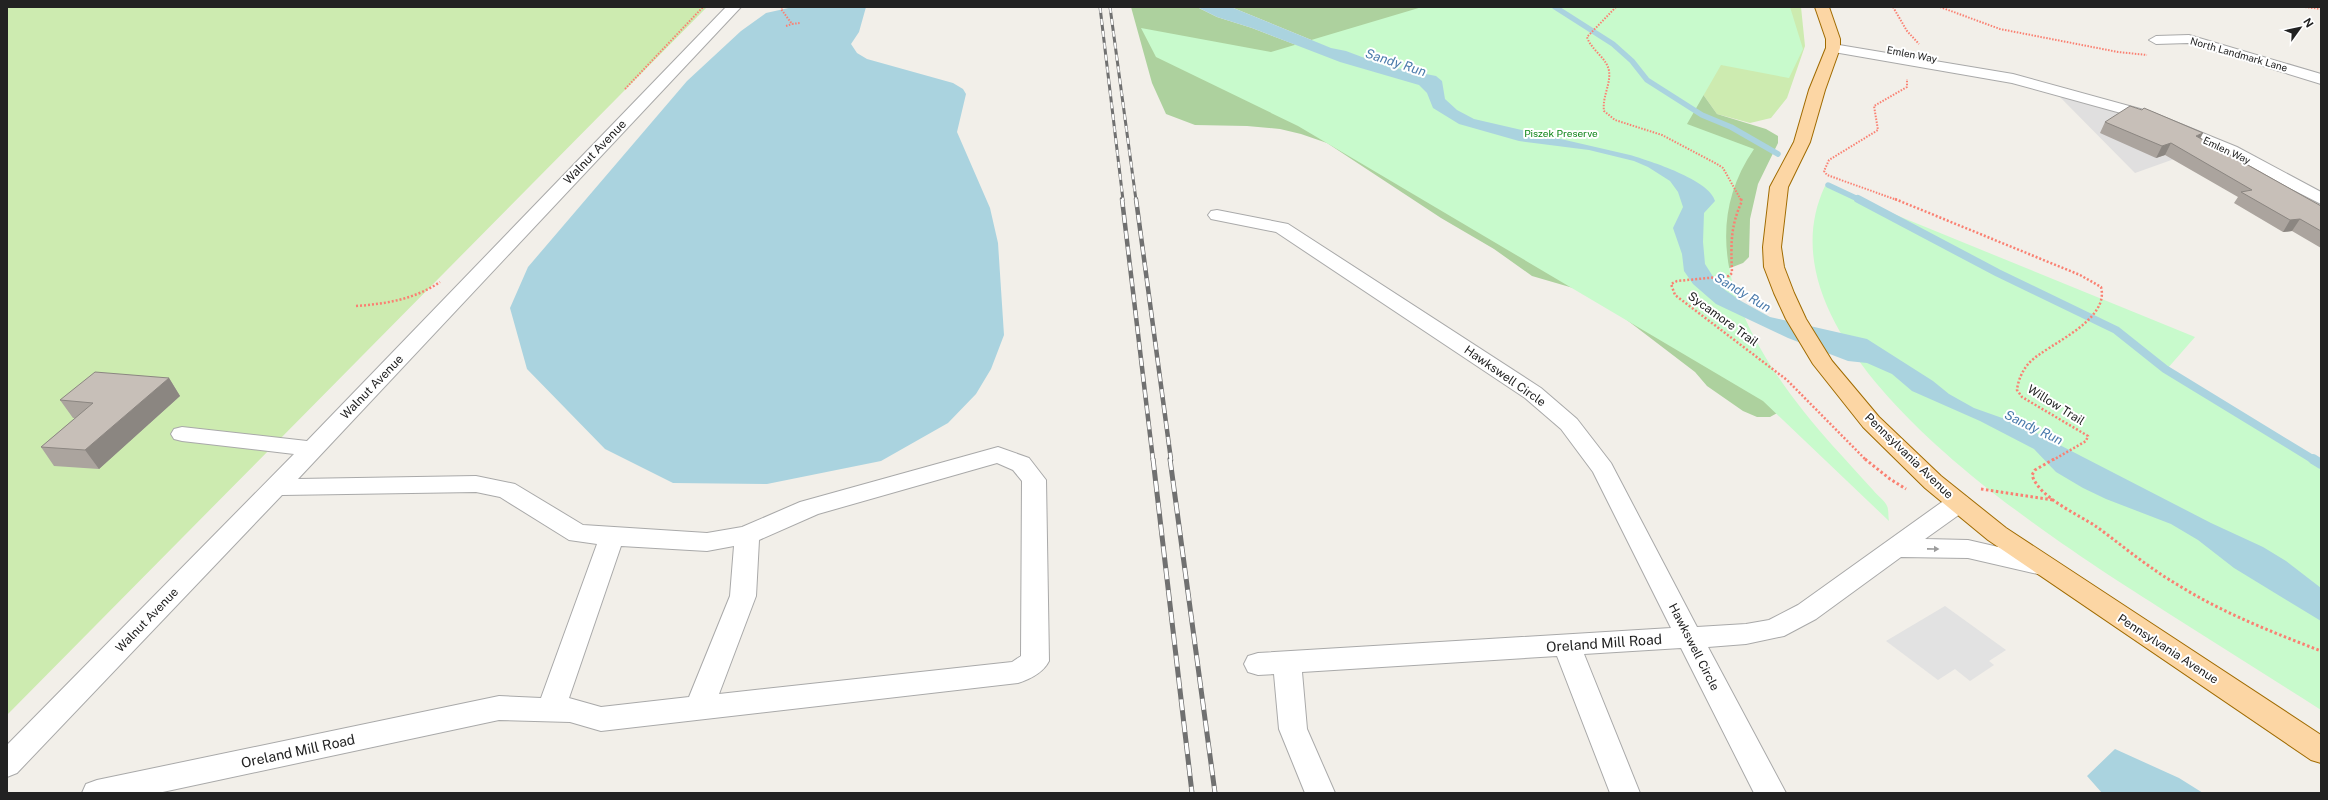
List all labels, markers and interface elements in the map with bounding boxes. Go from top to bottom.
north arrow [2280,8,2320,48]
text: N [2301,16,2316,29]
street label: North Landmark Lane [2189,34,2289,74]
street label: Emlen Way [1886,43,1939,65]
water label: Sandy Run [1364,46,1428,79]
street label: Walnut Avenue [561,117,629,187]
park label: Piszek Preserve [1524,127,1598,139]
street label: Emlen Way [2201,134,2253,166]
water label: Sandy Run [1712,270,1774,315]
street label: Sycamore Trail [1685,289,1761,349]
street label: Hawkswell Circle [1462,343,1549,409]
street label: Walnut Avenue [338,352,406,422]
street label: Willow Trail [2025,382,2087,428]
water label: Sandy Run [2002,407,2065,448]
street label: Pennsylvania Avenue [1862,410,1956,502]
one-way arrow [1927,546,1940,552]
street label: Walnut Avenue [113,585,181,655]
street label: Hawkswell Circle [1666,601,1722,693]
street label: Pennsylvania Avenue [2115,611,2221,687]
street label: Oreland Mill Road [1546,631,1662,655]
street label: Oreland Mill Road [240,731,356,771]

